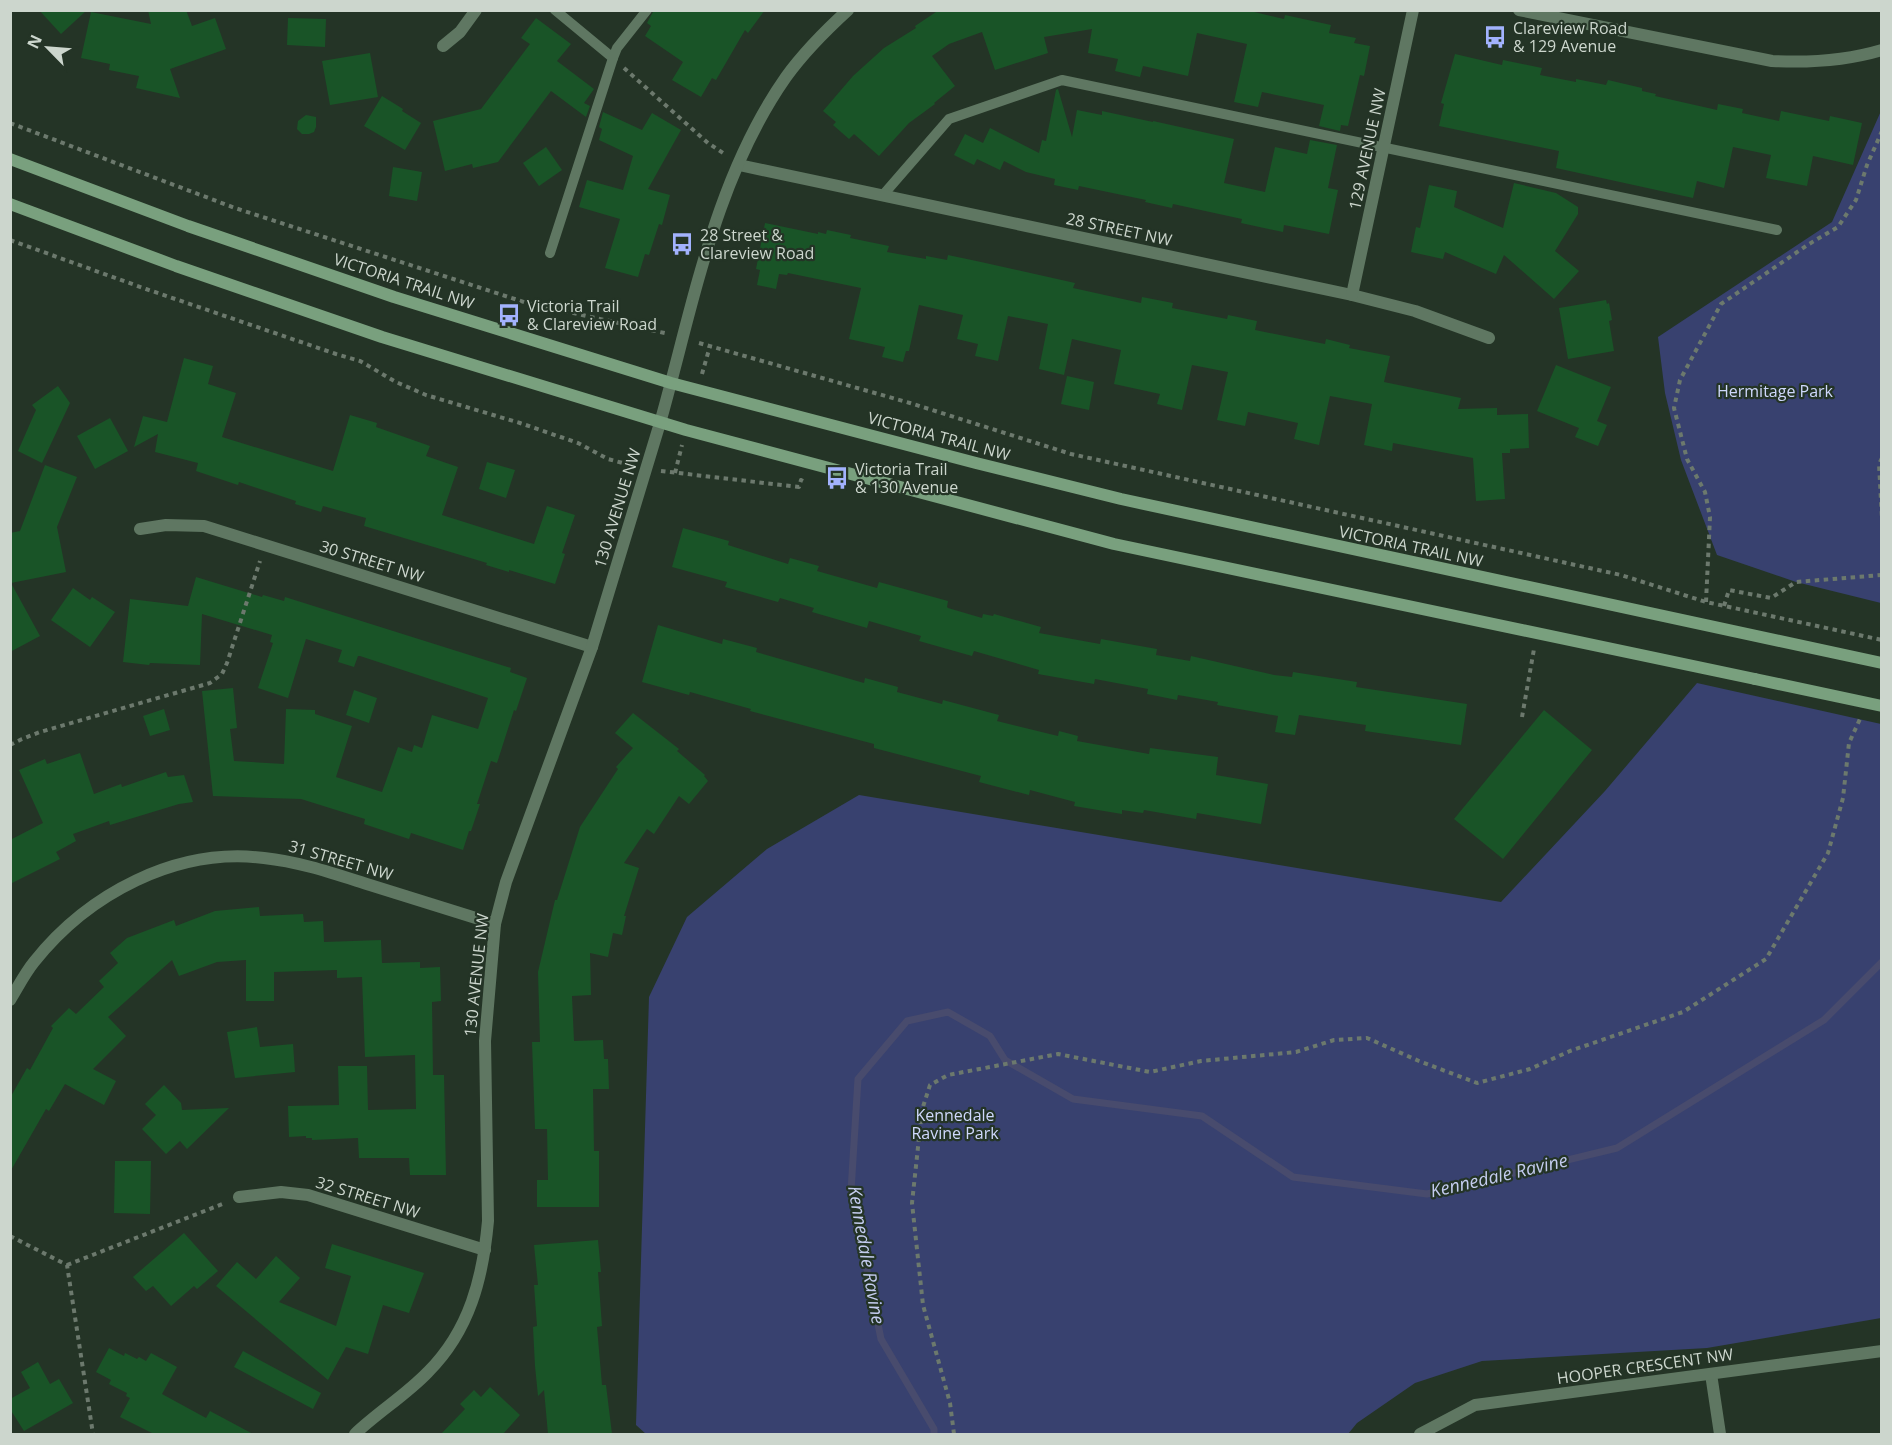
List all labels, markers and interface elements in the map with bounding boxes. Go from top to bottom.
place label: Clareview Road & 129 Avenue [1513,17,1627,57]
north arrow [18,18,78,78]
bus stop icon: Clareview Road & 129 Avenue [1482,24,1508,50]
text: N [22,31,47,52]
street label: 129 AVENUE NW [1343,86,1391,212]
street label: 28 STREET NW [1064,207,1174,251]
place label: 28 Street & Clareview Road [700,224,814,264]
bus stop icon: 28 Street & Clareview Road [669,231,695,257]
street label: VICTORIA TRAIL NW [331,248,477,314]
place label: Victoria Trail & Clareview Road [527,295,657,335]
bus stop icon: Victoria Trail & Clareview Road [496,302,522,328]
park label: Hermitage Park [1717,380,1834,402]
street label: VICTORIA TRAIL NW [865,406,1013,466]
street label: 130 AVENUE NW [588,445,646,570]
place label: Victoria Trail & 130 Avenue [855,458,958,498]
bus stop icon: Victoria Trail & 130 Avenue [824,465,850,491]
street label: VICTORIA TRAIL NW [1337,520,1485,572]
street label: 30 STREET NW [317,535,427,587]
street label: 31 STREET NW [286,835,396,885]
street label: 130 AVENUE NW [459,912,493,1038]
park label: Kennedale Ravine Park [911,1104,999,1144]
water label: Kennedale Ravine [1428,1148,1570,1202]
street label: 32 STREET NW [313,1171,423,1223]
water label: Kennedale Ravine [843,1184,891,1326]
street label: HOOPER CRESCENT NW [1556,1343,1735,1389]

